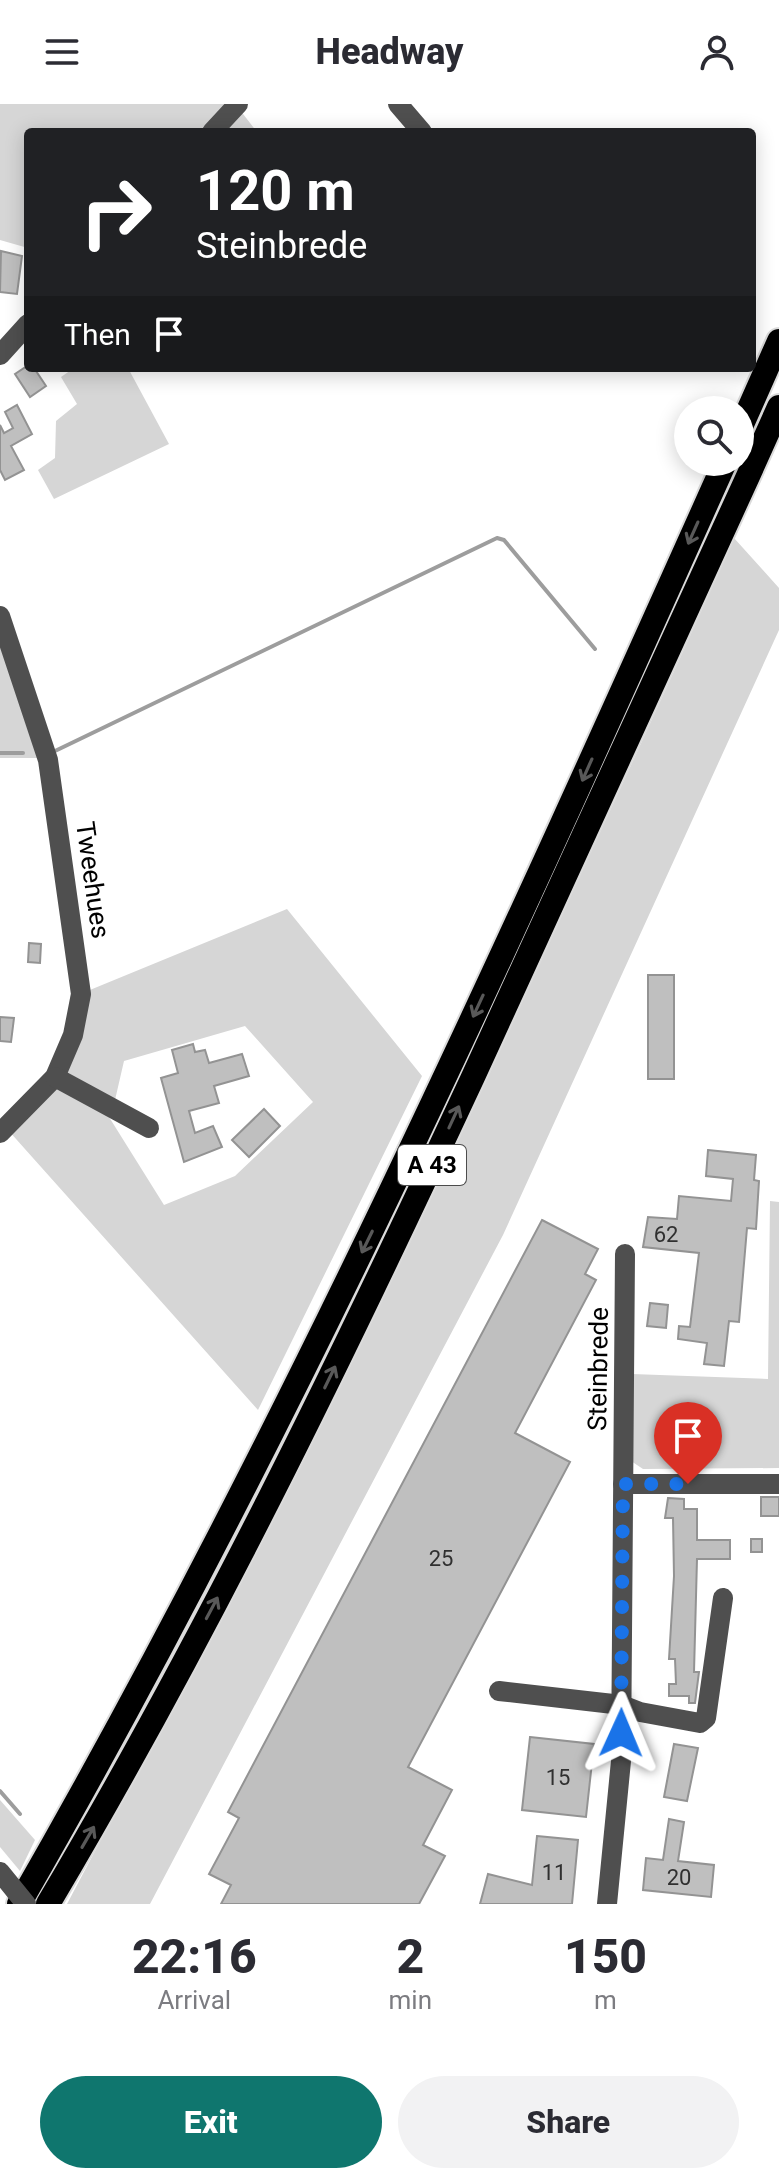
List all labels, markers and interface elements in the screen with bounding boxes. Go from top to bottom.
icon: menu [40,30,84,74]
icon: person [695,30,739,74]
text: Headway [316,31,463,73]
text: 120 m [196,158,355,224]
icon: right [64,160,168,264]
text: Steinbrede [196,225,367,267]
icon: arrive [147,312,191,356]
text: Then [64,317,131,352]
map controls [674,396,754,476]
button: search [674,396,754,476]
one-way arrow [685,521,700,545]
one-way arrow [578,758,593,782]
street label: Tweehues [70,820,116,940]
one-way arrow [470,994,485,1018]
one-way arrow [447,1105,462,1129]
road number: A 43 [398,1145,466,1185]
house number: 62 [654,1222,678,1247]
one-way arrow [359,1229,374,1253]
street label: Steinbrede [582,1307,614,1431]
one-way arrow [323,1365,338,1389]
pin [654,1402,722,1484]
icon: arrive [666,1414,710,1458]
house number: 25 [429,1546,453,1571]
one-way arrow [205,1597,220,1621]
position arrow [579,1691,663,1775]
house number: 15 [546,1765,570,1790]
one-way arrow [80,1826,96,1849]
house number: 11 [542,1860,566,1885]
house number: 20 [667,1865,691,1890]
text: 22:16 [132,1928,257,1985]
text: 2 [396,1928,424,1985]
text: 150 [564,1928,647,1985]
text: Arrival [157,1985,231,2015]
text: min [389,1985,432,2015]
text: m [594,1985,617,2015]
button: Exit [40,2076,382,2168]
button: Share [398,2076,739,2168]

